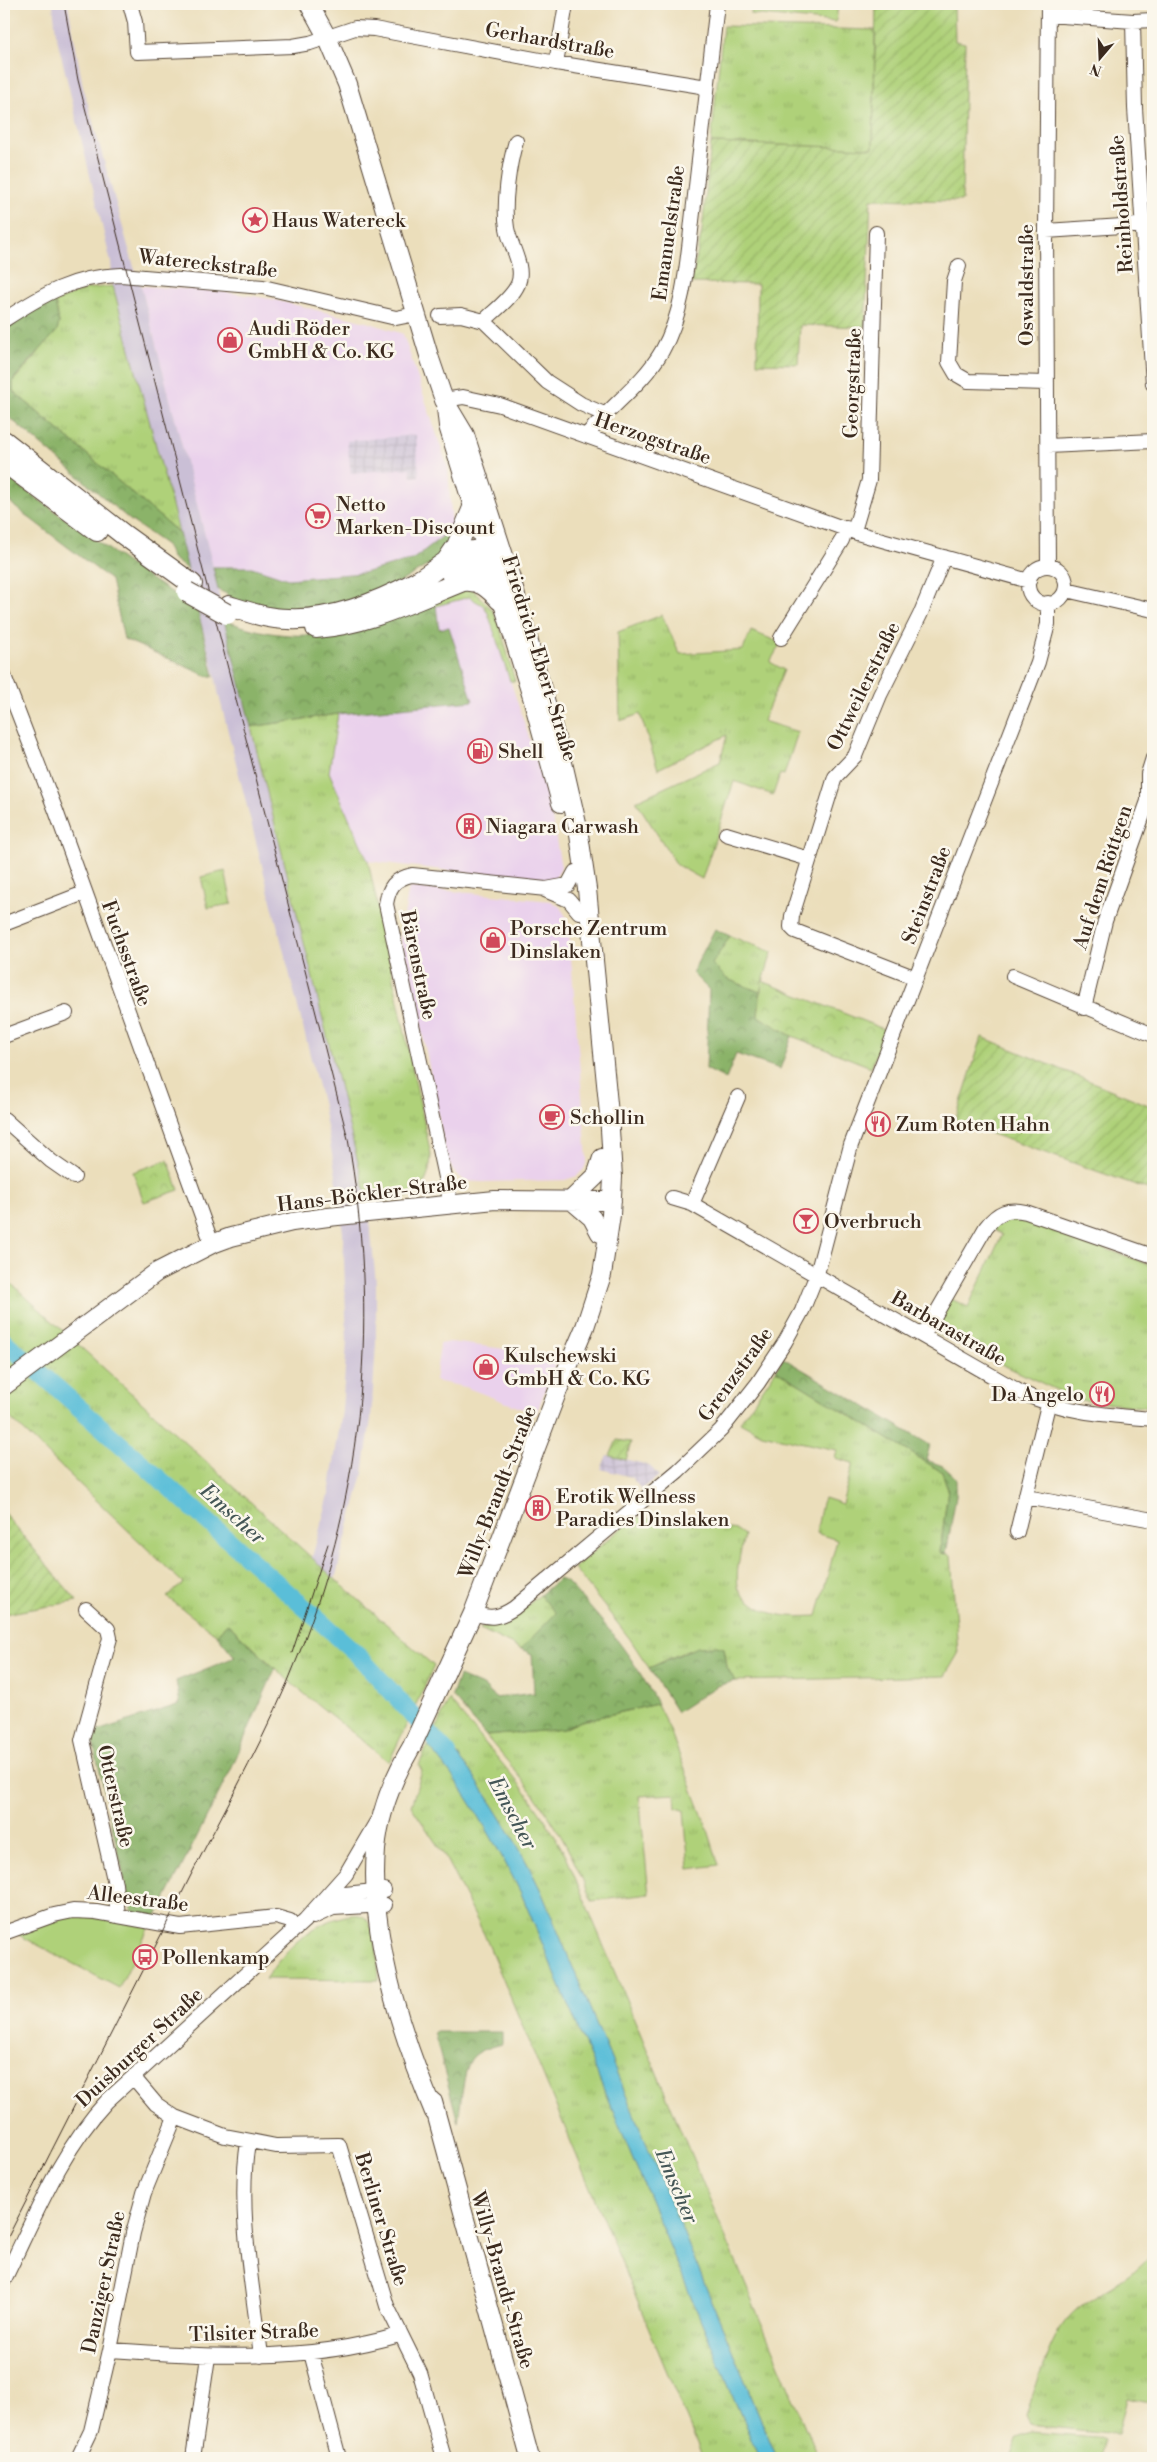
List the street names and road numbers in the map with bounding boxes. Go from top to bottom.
street label: Gerhardstraße [483,18,616,65]
street label: Reinholdstraße [1105,134,1140,274]
street label: Emanuelstraße [648,164,691,303]
street label: Oswaldstraße [1015,224,1040,346]
street label: Watereckstraße [136,245,279,284]
street label: Georgstraße [839,327,868,439]
street label: Herzogstraße [591,408,714,471]
street label: Friedrich-Ebert-Straße [495,552,582,764]
street label: Ottweilerstraße [822,618,906,755]
street label: Auf dem Röttgen [1068,802,1139,954]
street label: Steinstraße [897,843,958,948]
street label: Fuchsstraße [95,897,156,1010]
street label: Bärenstraße [394,908,441,1022]
street label: Hans-Böckler-Straße [276,1170,469,1219]
street label: Barbarastraße [885,1286,1010,1372]
street label: Grenzstraße [694,1323,779,1427]
street label: Willy-Brandt-Straße [454,1403,543,1584]
street label: Otterstraße [91,1743,138,1850]
street label: Alleestraße [85,1881,190,1918]
street label: Duisburger Straße [71,1983,209,2114]
street label: Berliner Straße [348,2149,413,2289]
street label: Willy-Brandt-Straße [464,2188,539,2372]
street label: Danziger Straße [77,2209,132,2356]
street label: Tilsiter Straße [189,2319,319,2348]

